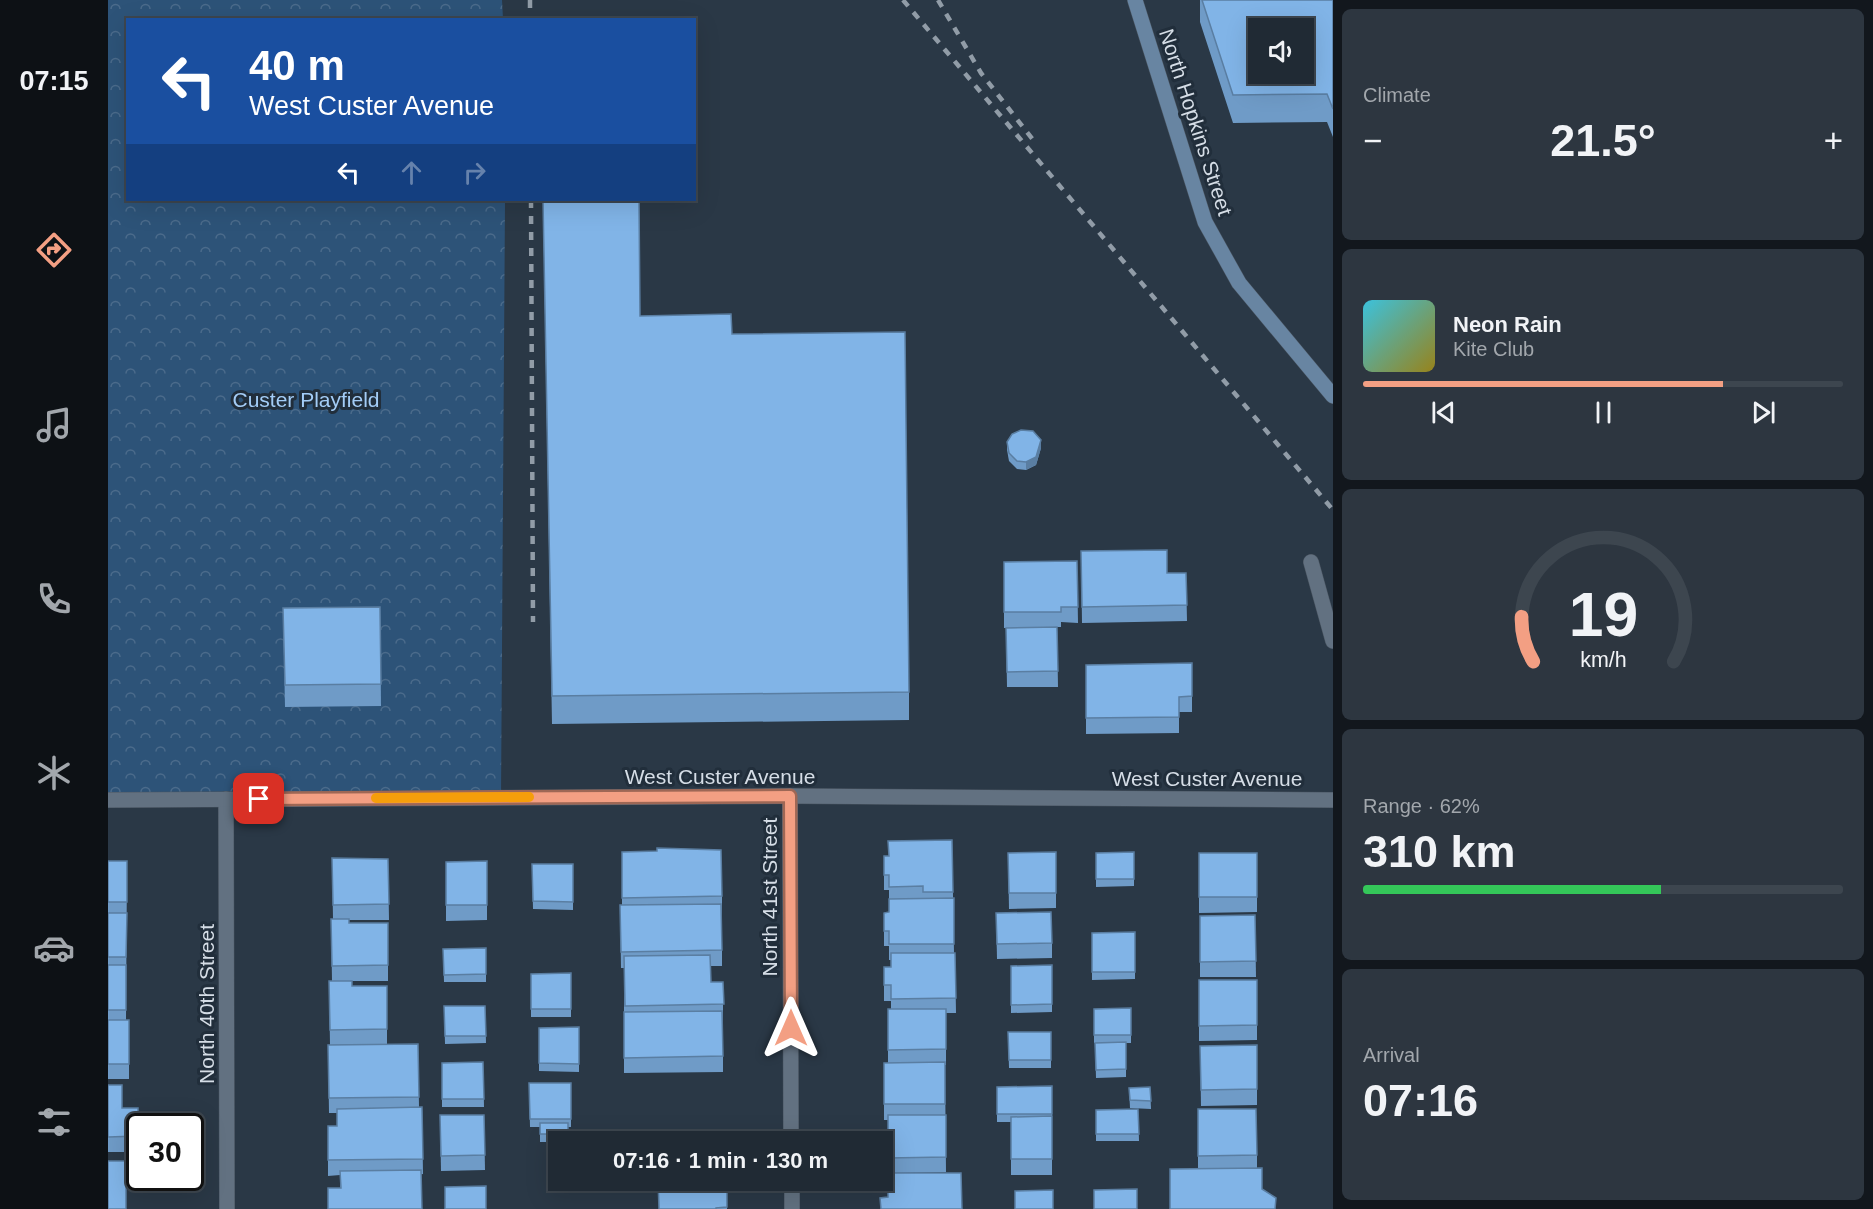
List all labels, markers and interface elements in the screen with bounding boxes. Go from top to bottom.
map controls [1248,18,1314,84]
button: sound [1248,18,1314,84]
street label: North Hopkins Street [1155,26,1237,218]
icon: left [150,42,228,120]
text: 40 m [249,42,345,89]
text: 07:15 [19,66,89,96]
text: Climate [1363,84,1431,106]
text: West Custer Avenue [249,91,494,121]
text: 21.5° [1550,115,1656,166]
text: − [1363,122,1382,159]
text: + [1824,122,1843,159]
icon: left [332,156,365,189]
icon: ahead [395,156,428,189]
icon: right [458,156,491,189]
icon: directions [33,229,75,271]
text: Neon Rain [1453,312,1562,337]
text: Kite Club [1453,338,1534,360]
park label: Custer Playfield [232,388,380,411]
icon: previous [1427,396,1460,429]
icon: pause [1587,396,1620,429]
icon: next [1747,396,1780,429]
icon: music [33,404,75,446]
icon: phone [33,578,75,620]
text: 19 [1568,580,1638,649]
text: km/h [1580,648,1626,672]
icon: climate [33,752,75,794]
street label: West Custer Avenue [625,765,815,788]
street label: West Custer Avenue [1112,767,1302,790]
pin [233,773,284,824]
icon: arrive [242,782,275,815]
text: Range · 62% [1363,795,1480,817]
street label: North 41st Street [758,817,781,976]
text: 310 km [1363,826,1516,877]
street label: North 40th Street [195,924,218,1084]
icon: car [33,927,75,969]
position arrow [759,996,823,1060]
text: Arrival [1363,1044,1420,1066]
text: 07:16 [1363,1075,1478,1126]
icon: filters [33,1101,75,1143]
speed limit sign: 30 [126,1113,204,1191]
text: 07:16 · 1 min · 130 m [613,1148,828,1173]

